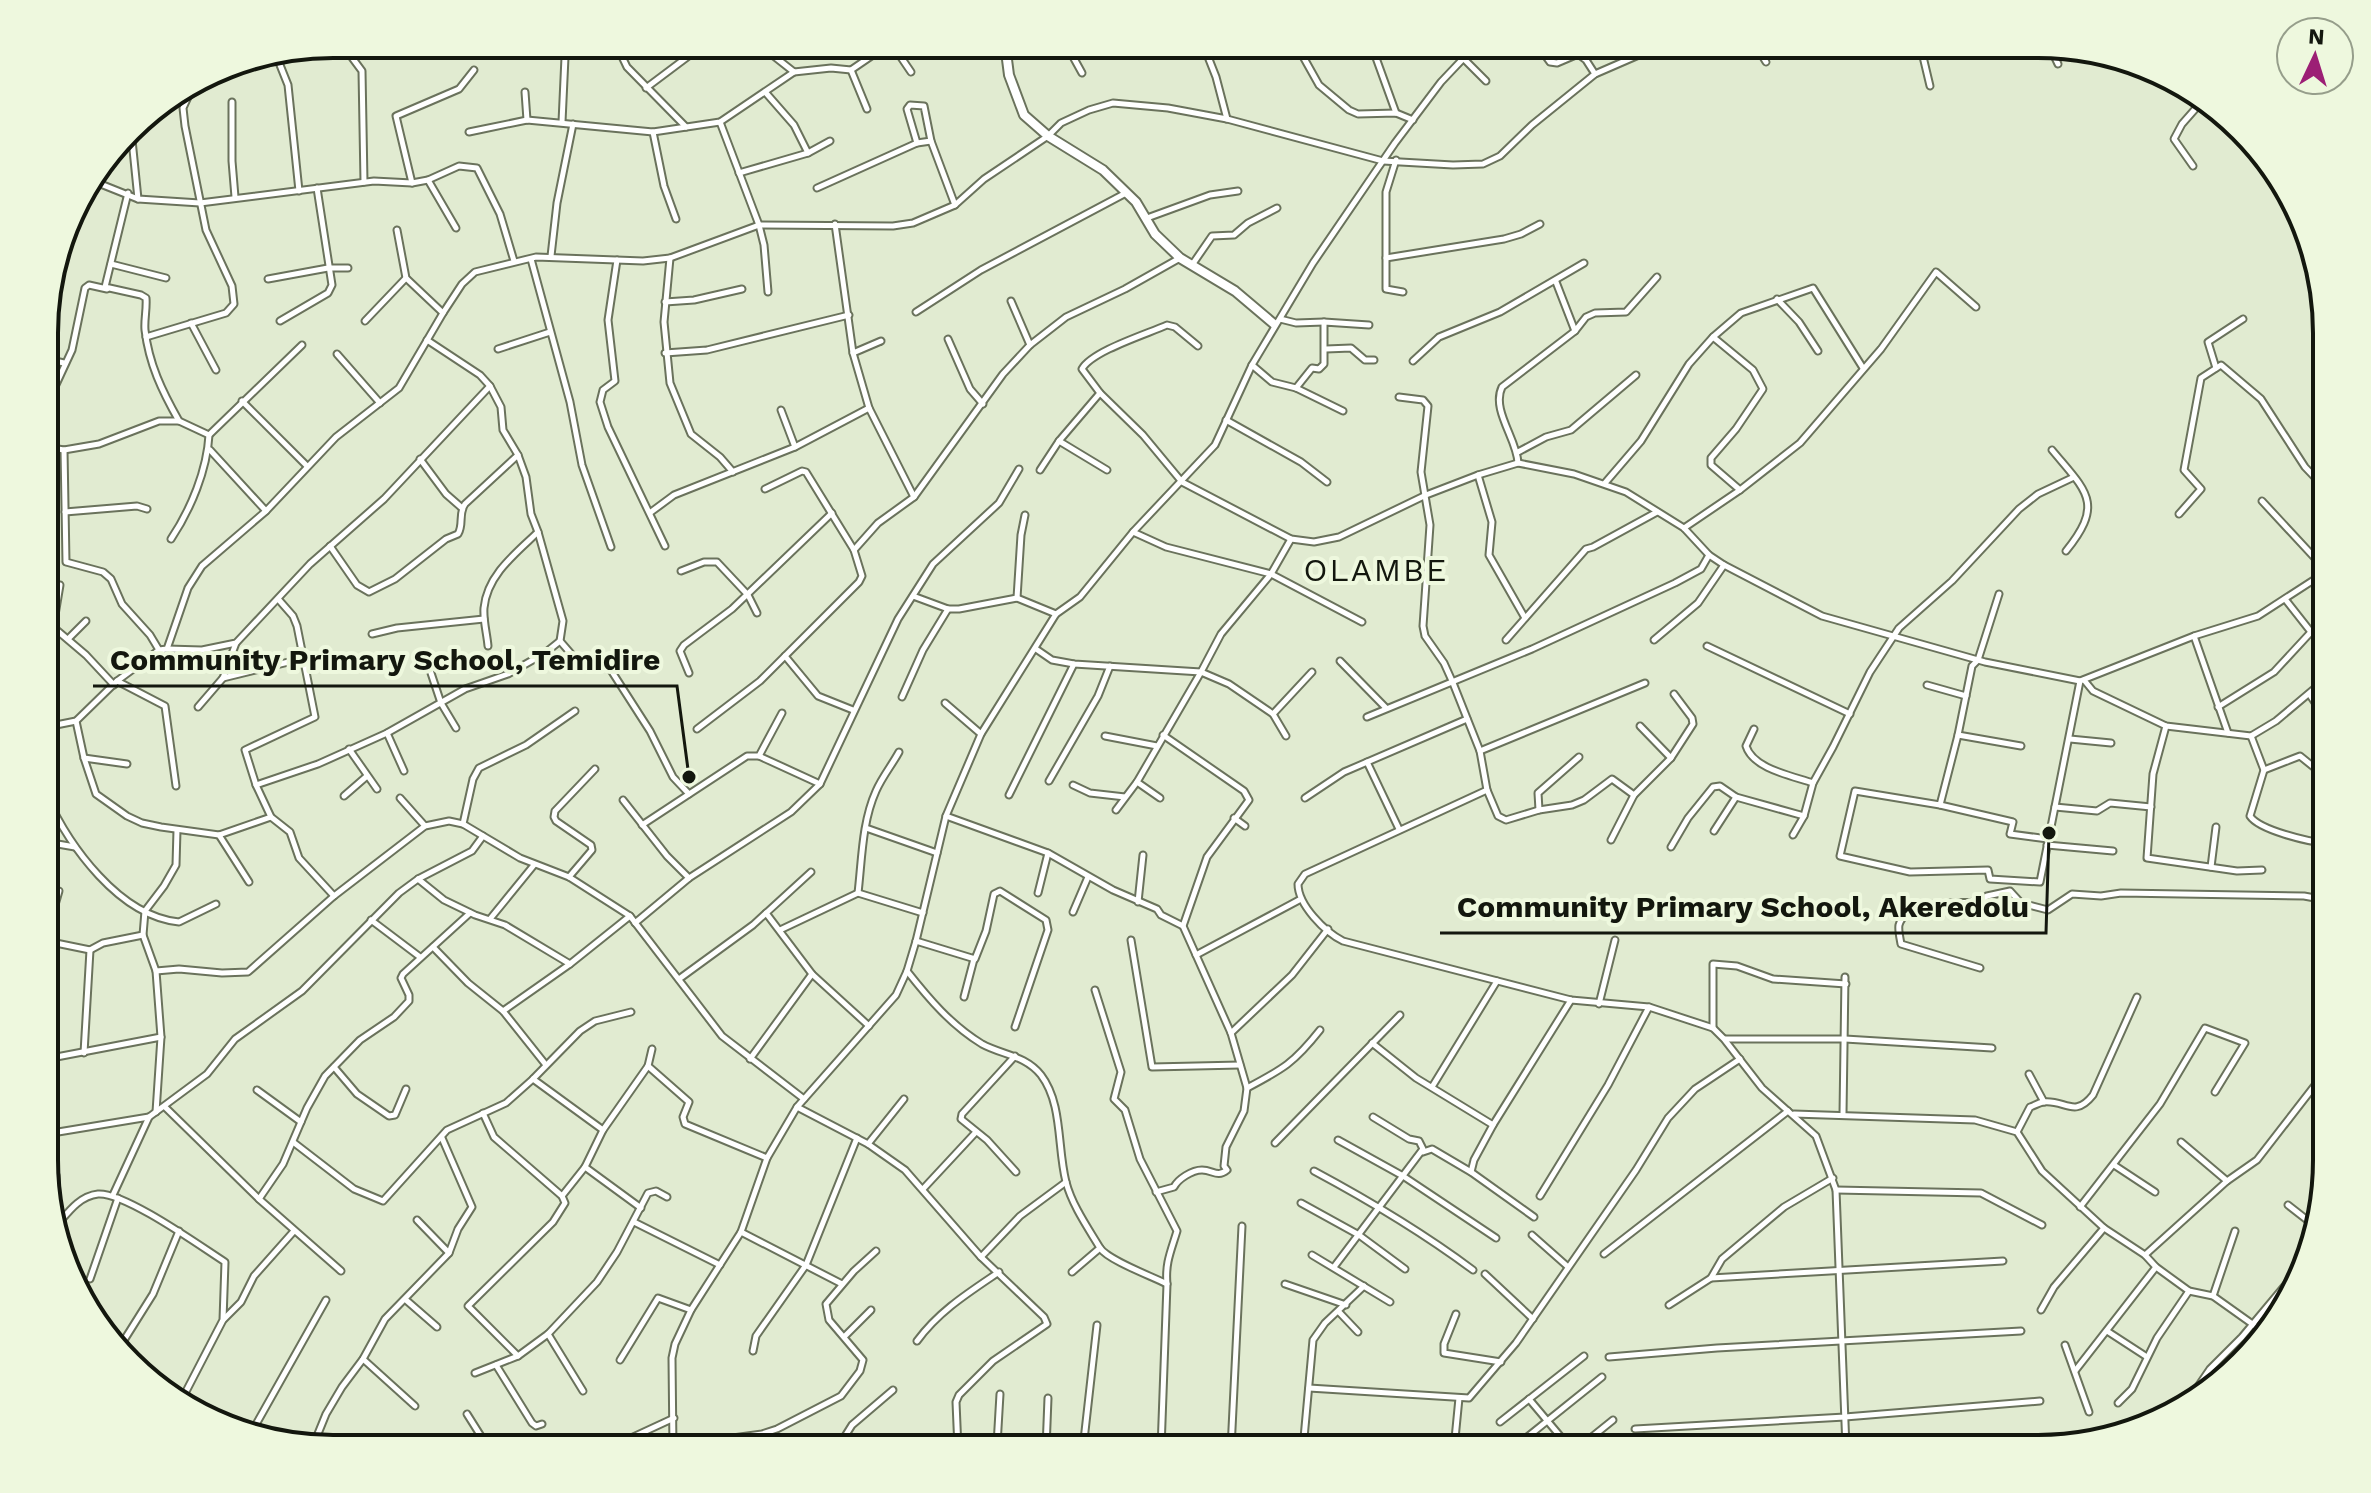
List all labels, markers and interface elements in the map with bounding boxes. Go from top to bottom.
north arrow [2275,16,2355,96]
text: N [2307,24,2325,50]
district label: OLAMBE [1304,551,1448,589]
callout: Community Primary School, Temidire [93,632,677,686]
text: Community Primary School, Temidire [110,642,660,677]
callout: Community Primary School, Akeredolu [1440,879,2046,933]
text: Community Primary School, Akeredolu [1457,889,2029,924]

